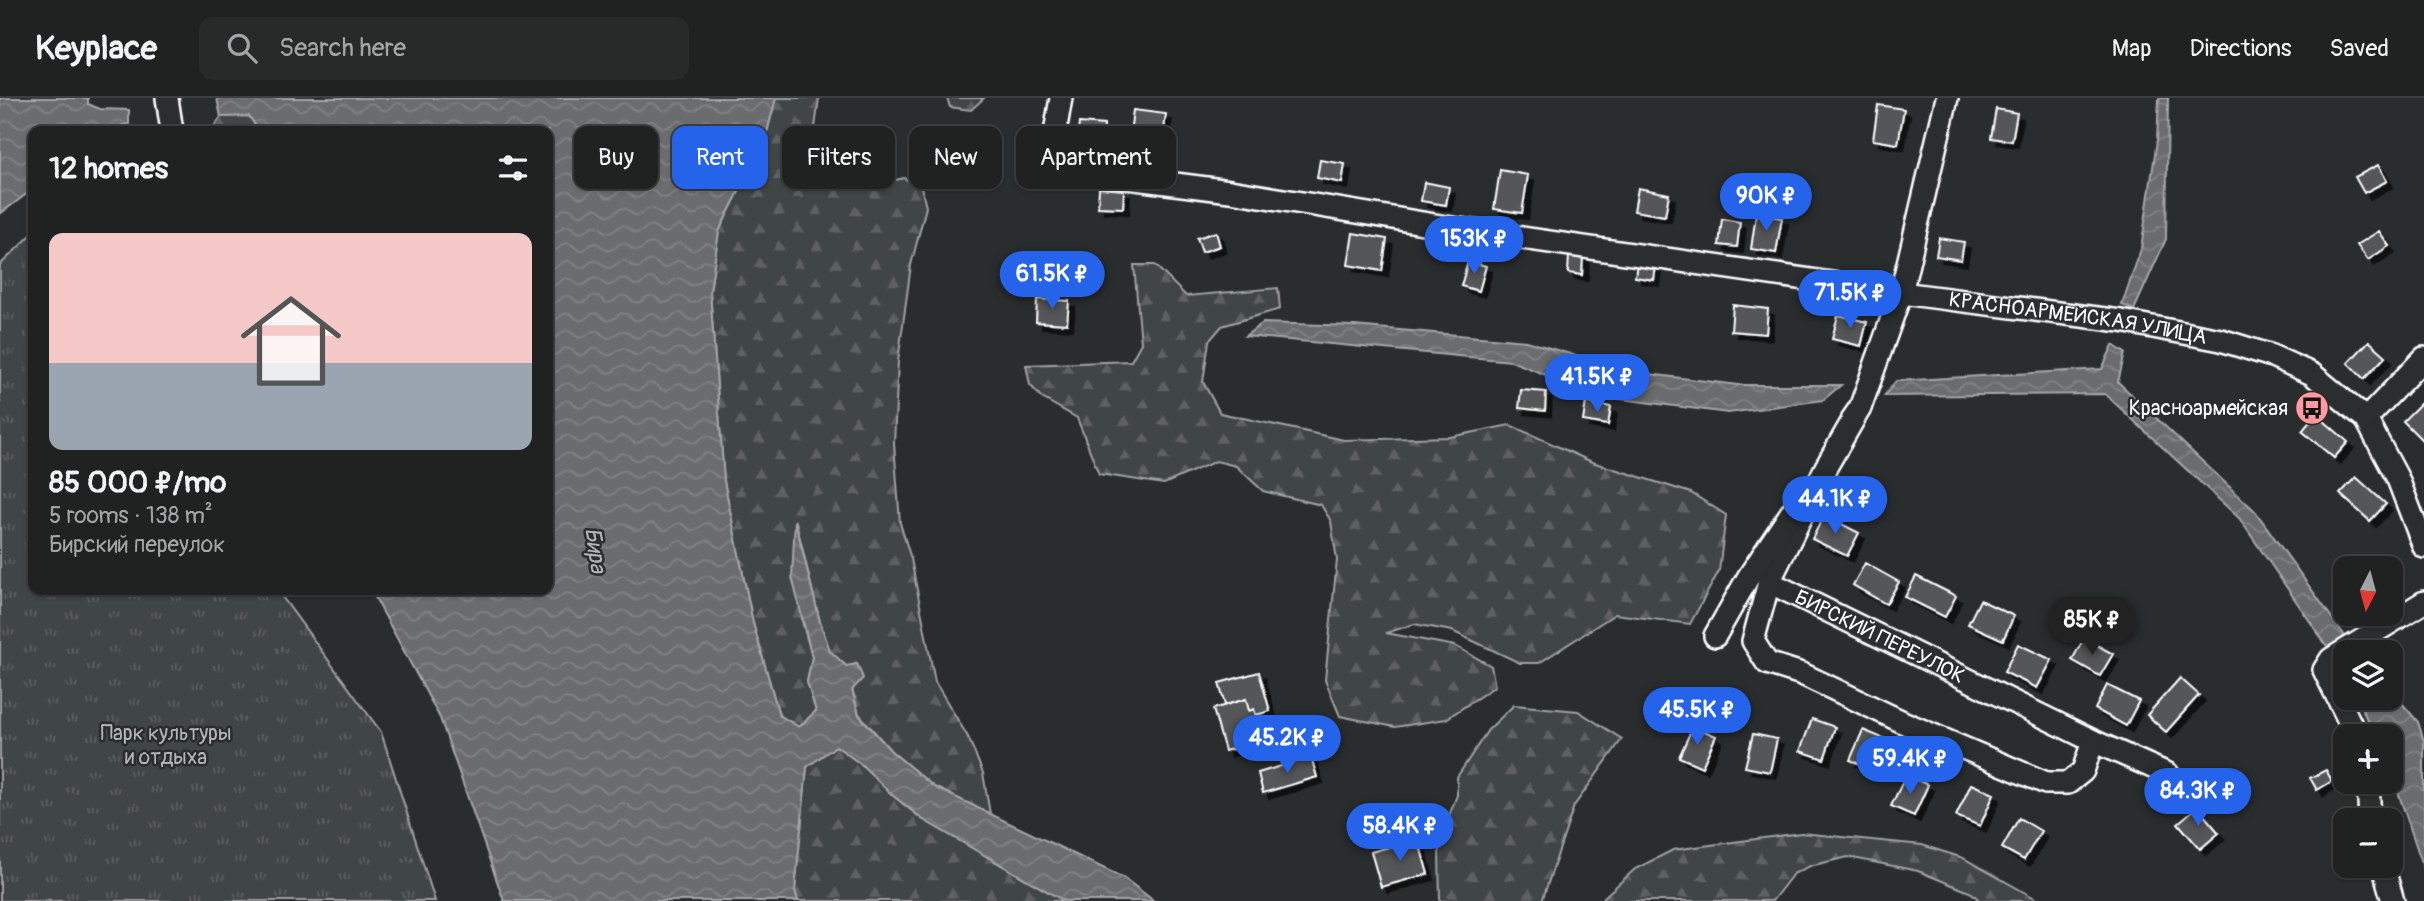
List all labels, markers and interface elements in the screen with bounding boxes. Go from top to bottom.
search box [199,17,689,80]
text: Keyplace [35,28,157,69]
icon: search [223,29,261,67]
text: Search here [279,32,406,64]
text: Map [2112,34,2152,63]
text: Directions [2190,34,2291,63]
text: Saved [2329,34,2389,63]
chip: Buy [574,126,658,189]
chip: Rent [672,126,768,189]
chip: Filters [782,126,895,189]
chip: New [909,126,1002,189]
chip: Apartment [1016,126,1176,189]
icon: filters [494,149,532,187]
text: 12 homes [49,150,168,187]
pin: 90K ₽ [1717,174,1815,233]
text: 90K ₽ [1736,181,1796,210]
pin: 153K ₽ [1417,216,1531,276]
text: 153K ₽ [1441,224,1507,253]
pin: 61.5K ₽ [987,252,1117,311]
text: 61.5K ₽ [1016,259,1088,288]
pin: 71.5K ₽ [1785,271,1915,330]
icon: home [228,278,354,404]
text: 71.5K ₽ [1814,278,1886,307]
street label: КРАСНОАРМЕЙСКАЯ УЛИЦА [1947,286,2209,351]
pin: 41.5K ₽ [1532,354,1662,414]
text: 41.5K ₽ [1561,362,1633,391]
bus stop icon: Красноармейская [2293,389,2331,427]
place label: Красноармейская [2129,395,2288,422]
text: 85 000 ₽/mo [49,464,226,501]
pin: 44.1K ₽ [1770,476,1900,536]
text: 44.1K ₽ [1798,484,1872,513]
text: 5 rooms · 138 m² [49,501,213,530]
water label: Бира [578,525,613,576]
text: Бирский переулок [49,530,225,559]
north arrow [2333,556,2403,626]
map controls [2333,556,2403,878]
street label: БИРСКИЙ ПЕРЕУЛОК [1790,584,1969,690]
pin: 85K ₽ [2043,598,2141,657]
text: 85K ₽ [2064,605,2120,634]
button: layers [2333,640,2403,710]
pin: 45.5K ₽ [1632,688,1762,747]
text: 45.5K ₽ [1659,695,1735,724]
pin: 45.2K ₽ [1222,716,1352,775]
park label: Парк культуры и отдыха [100,720,232,771]
text: 45.2K ₽ [1249,723,1325,752]
button: + [2333,724,2403,794]
pin: 59.4K ₽ [1845,736,1975,796]
text: 59.4K ₽ [1872,744,1948,773]
pin: 84.3K ₽ [2133,768,2263,828]
text: 84.3K ₽ [2160,776,2236,805]
pin: 58.4K ₽ [1335,804,1465,863]
button: − [2333,808,2403,878]
text: 58.4K ₽ [1362,811,1438,840]

